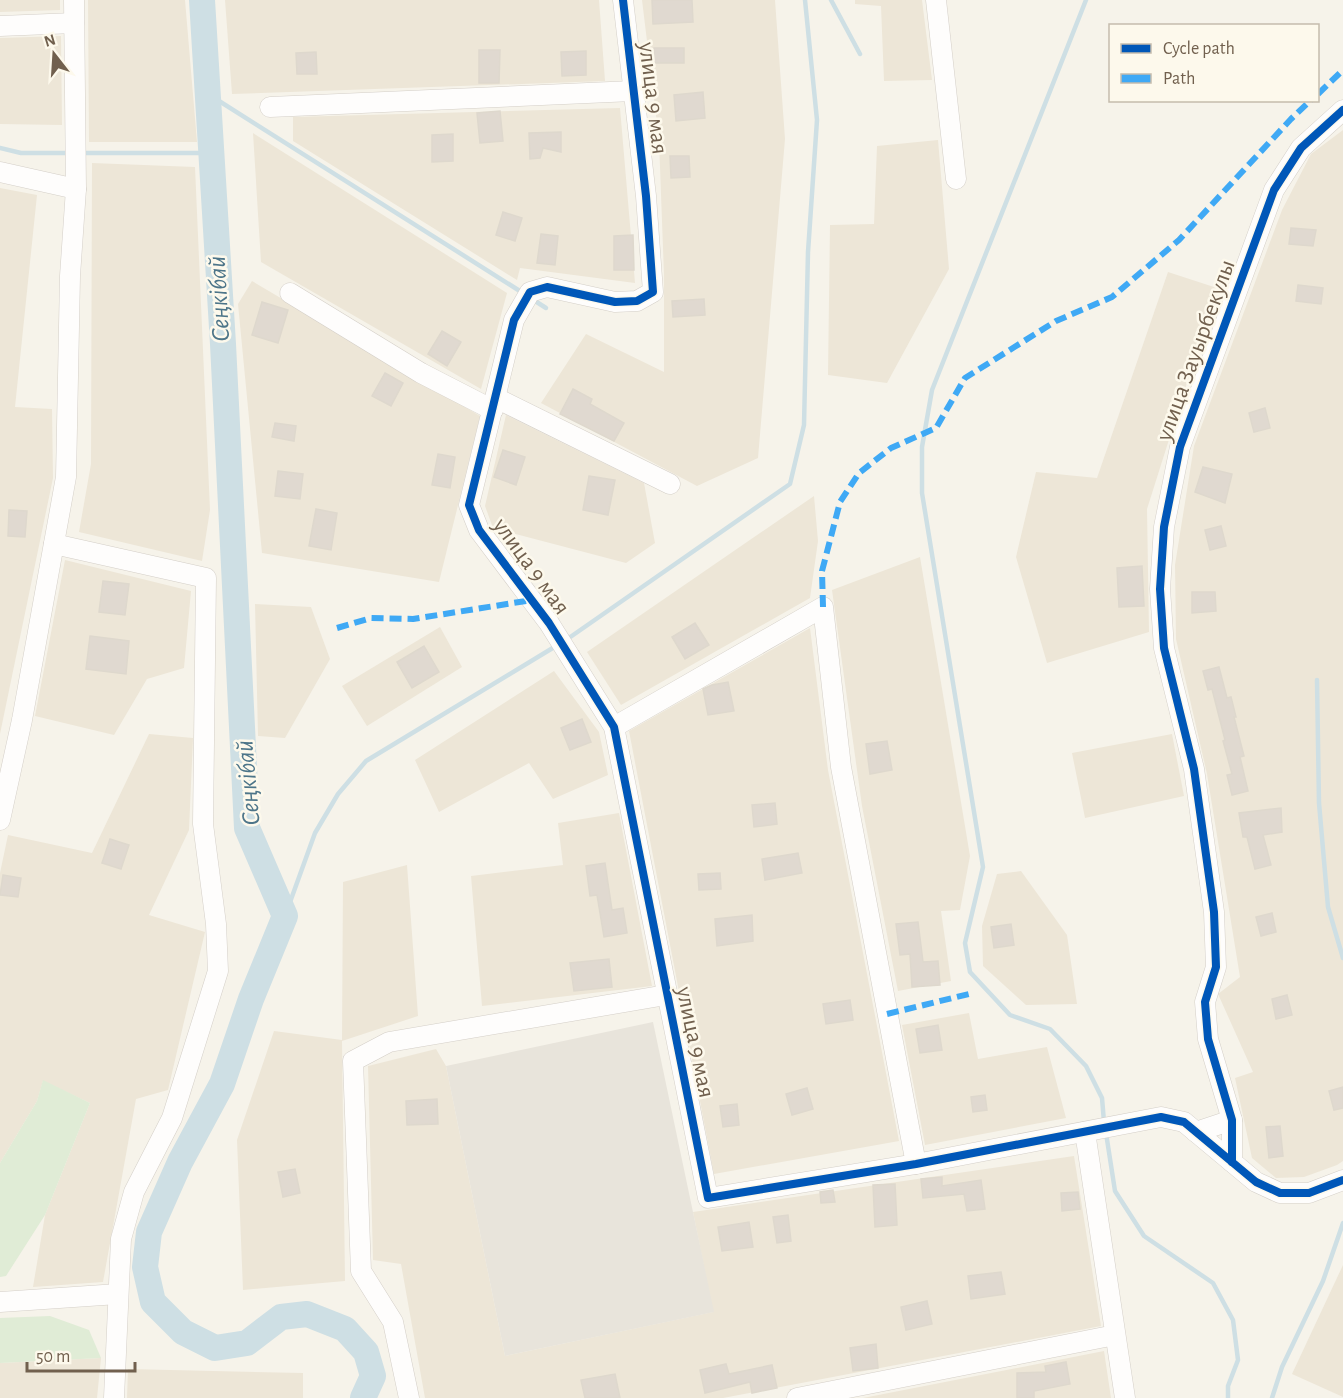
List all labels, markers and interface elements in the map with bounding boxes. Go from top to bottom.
north arrow [24,24,84,84]
legend [1109,24,1319,102]
text: N [42,31,58,50]
street label: улица 9 мая [634,40,672,156]
text: Cycle path [1163,40,1235,58]
text: Path [1163,70,1195,88]
water label: Сеңкібай [204,255,234,343]
street label: улица Зауырбекулы [1152,257,1240,445]
street label: улица 9 мая [488,513,574,619]
water label: Сеңкібай [231,739,265,827]
street label: улица 9 мая [671,983,719,1100]
scale bar [27,1335,135,1373]
text: 50 m [36,1348,70,1366]

